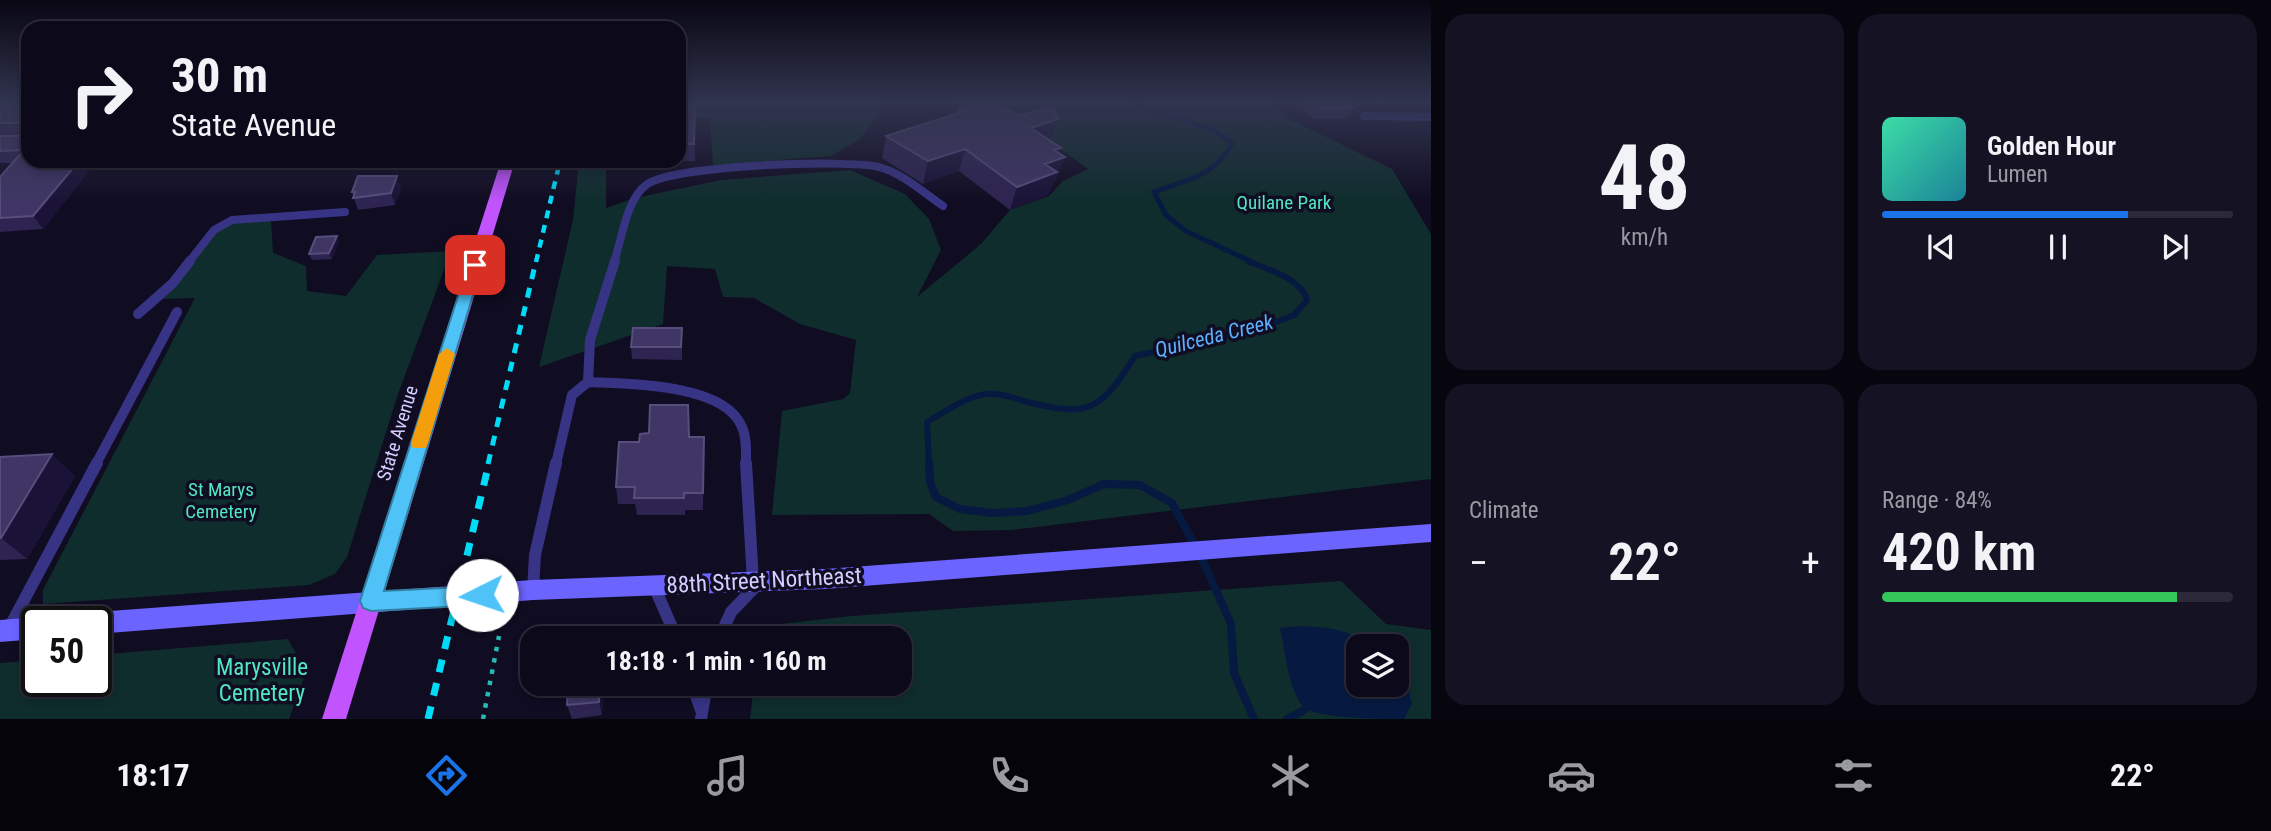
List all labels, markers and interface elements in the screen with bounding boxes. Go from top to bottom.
text: 30 m [171,47,268,104]
icon: right [56,49,147,140]
text: State Avenue [171,106,336,144]
text: 48 [1599,125,1690,231]
text: Golden Hour [1987,131,2116,161]
text: Lumen [1987,161,2048,188]
park label: Quilane Park [1237,191,1332,214]
text: km/h [1621,224,1668,251]
icon: previous [1922,228,1960,266]
icon: pause [2039,228,2077,266]
icon: next [2156,228,2194,266]
pin [445,235,505,295]
icon: arrive [456,246,494,284]
water label: Quilceda Creek [1152,310,1276,362]
street label: State Avenue [372,383,423,483]
park label: St Marys Cemetery [185,478,257,523]
text: Range · 84% [1882,487,1992,514]
text: Climate [1469,497,1539,524]
text: 420 km [1882,522,2036,583]
text: 22° [1608,532,1681,593]
text: − [1469,541,1488,585]
text: + [1801,541,1820,585]
position arrow [445,558,519,632]
street label: 88th Street Northeast [666,562,862,599]
speed limit sign: 50 [21,606,112,697]
map controls [1346,634,1409,697]
button: layers [1346,634,1409,697]
text: 18:18 · 1 min · 160 m [606,646,826,676]
park label: Marysville Cemetery [216,654,308,707]
icon: directions [422,751,471,800]
icon: music [703,751,752,800]
icon: phone [985,751,1034,800]
icon: climate [1266,751,1315,800]
icon: car [1547,751,1596,800]
icon: filters [1829,751,1878,800]
text: 18:17 [116,756,190,794]
text: 22° [2110,756,2155,794]

